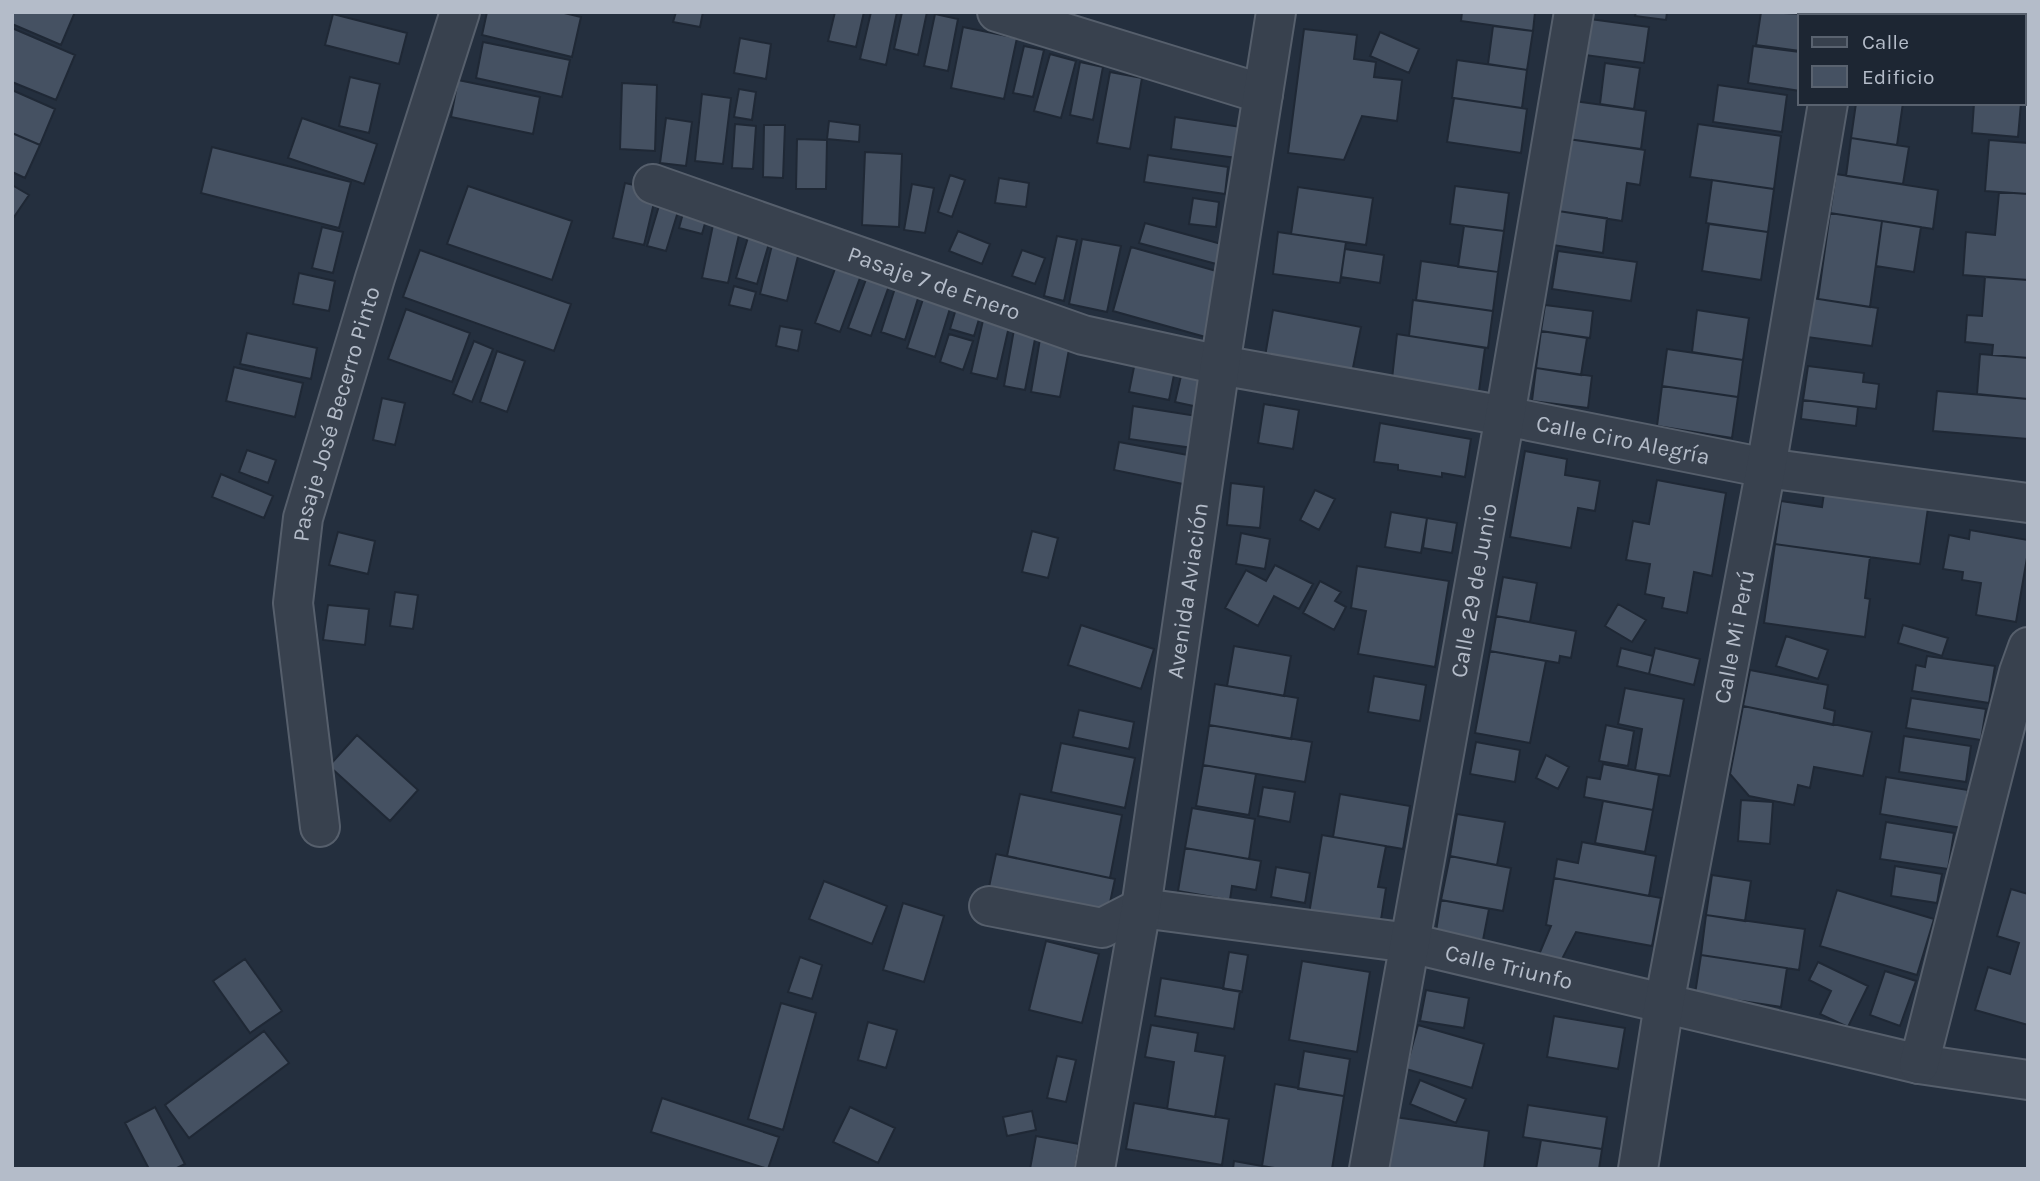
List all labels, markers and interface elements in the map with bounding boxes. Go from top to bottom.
legend [1798,14,2026,105]
text: Calle [1862,30,1909,54]
text: Edificio [1862,65,1935,89]
street label: Pasaje 7 de Enero [844,240,1024,326]
street label: Pasaje José Becerro Pinto [287,283,386,543]
street label: Calle Ciro Alegría [1534,410,1712,471]
street label: Avenida Aviación [1162,501,1214,680]
street label: Calle 29 de Junio [1445,501,1503,680]
street label: Calle Mi Perú [1708,568,1760,706]
street label: Calle Triunfo [1442,939,1575,995]

